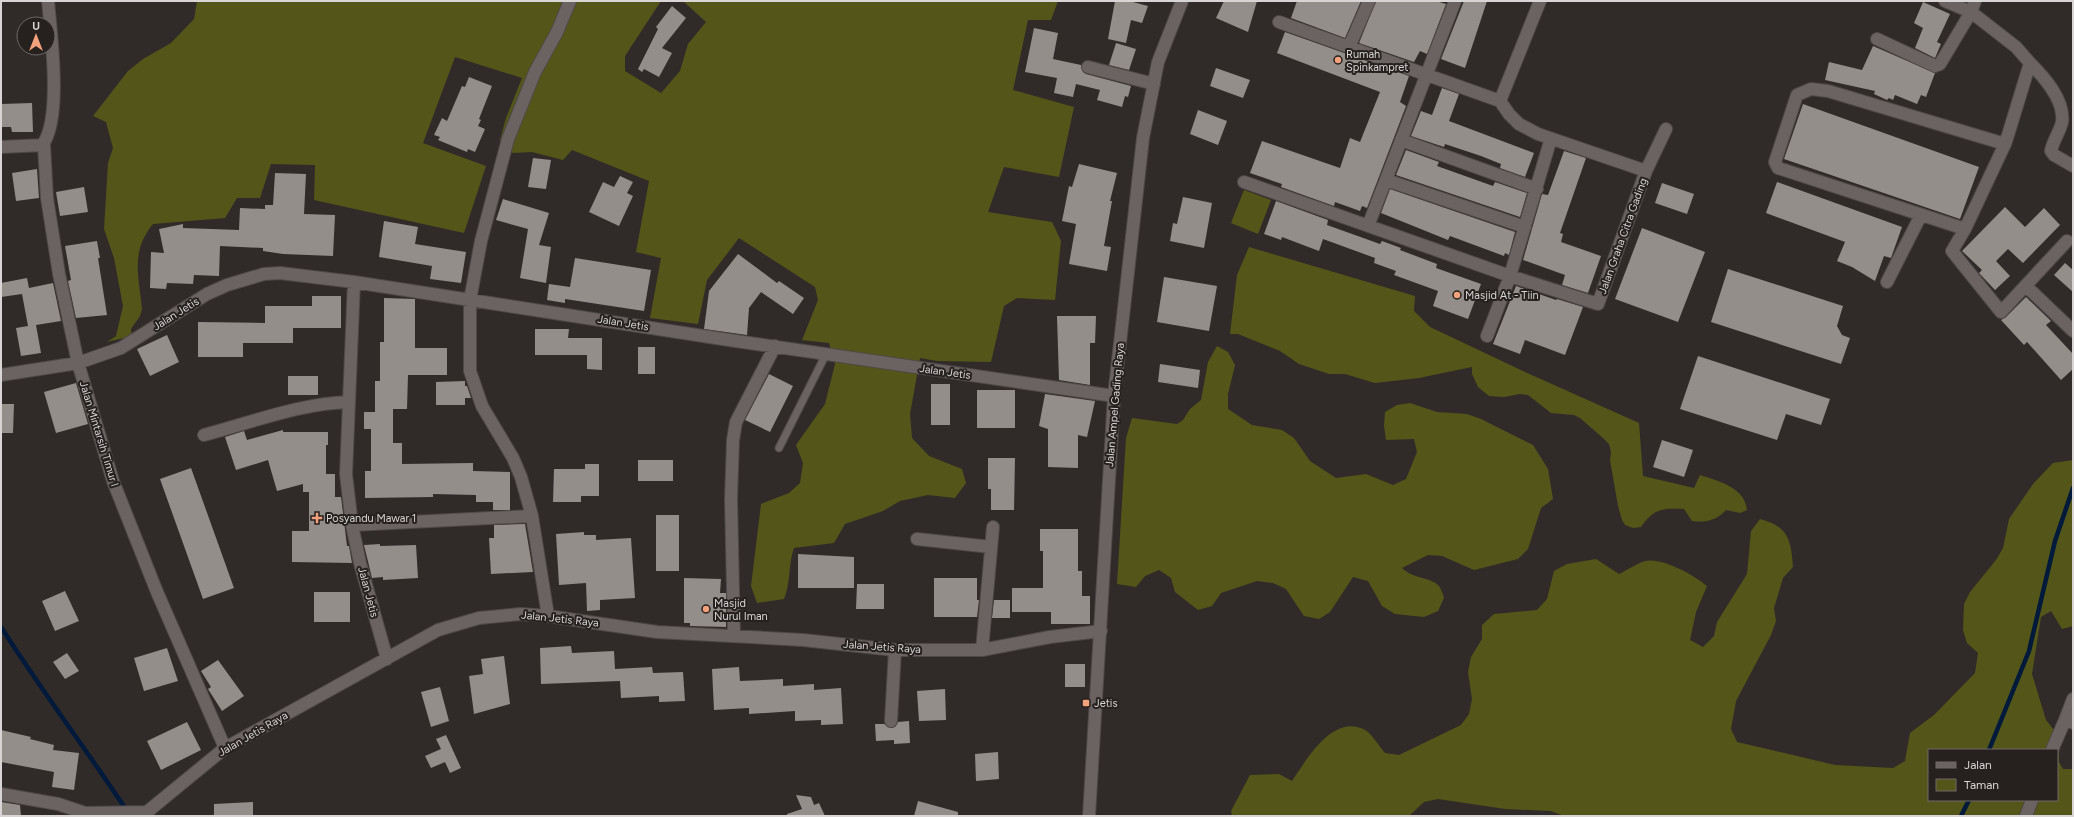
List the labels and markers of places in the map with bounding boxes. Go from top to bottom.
place label: Rumah Spinkampret [1346,48,1409,74]
marker: Rumah Spinkampret [1333,55,1343,65]
place label: Masjid At - Tiin [1465,289,1539,302]
marker: Masjid At - Tiin [1452,290,1462,300]
marker: Posyandu Mawar 1 [311,512,323,524]
place label: Posyandu Mawar 1 [326,512,416,525]
place label: Masjid Nurul Iman [714,597,768,623]
marker: Masjid Nurul Iman [701,604,711,614]
place label: Jetis [1094,697,1118,710]
marker: Jetis [1081,698,1091,708]

